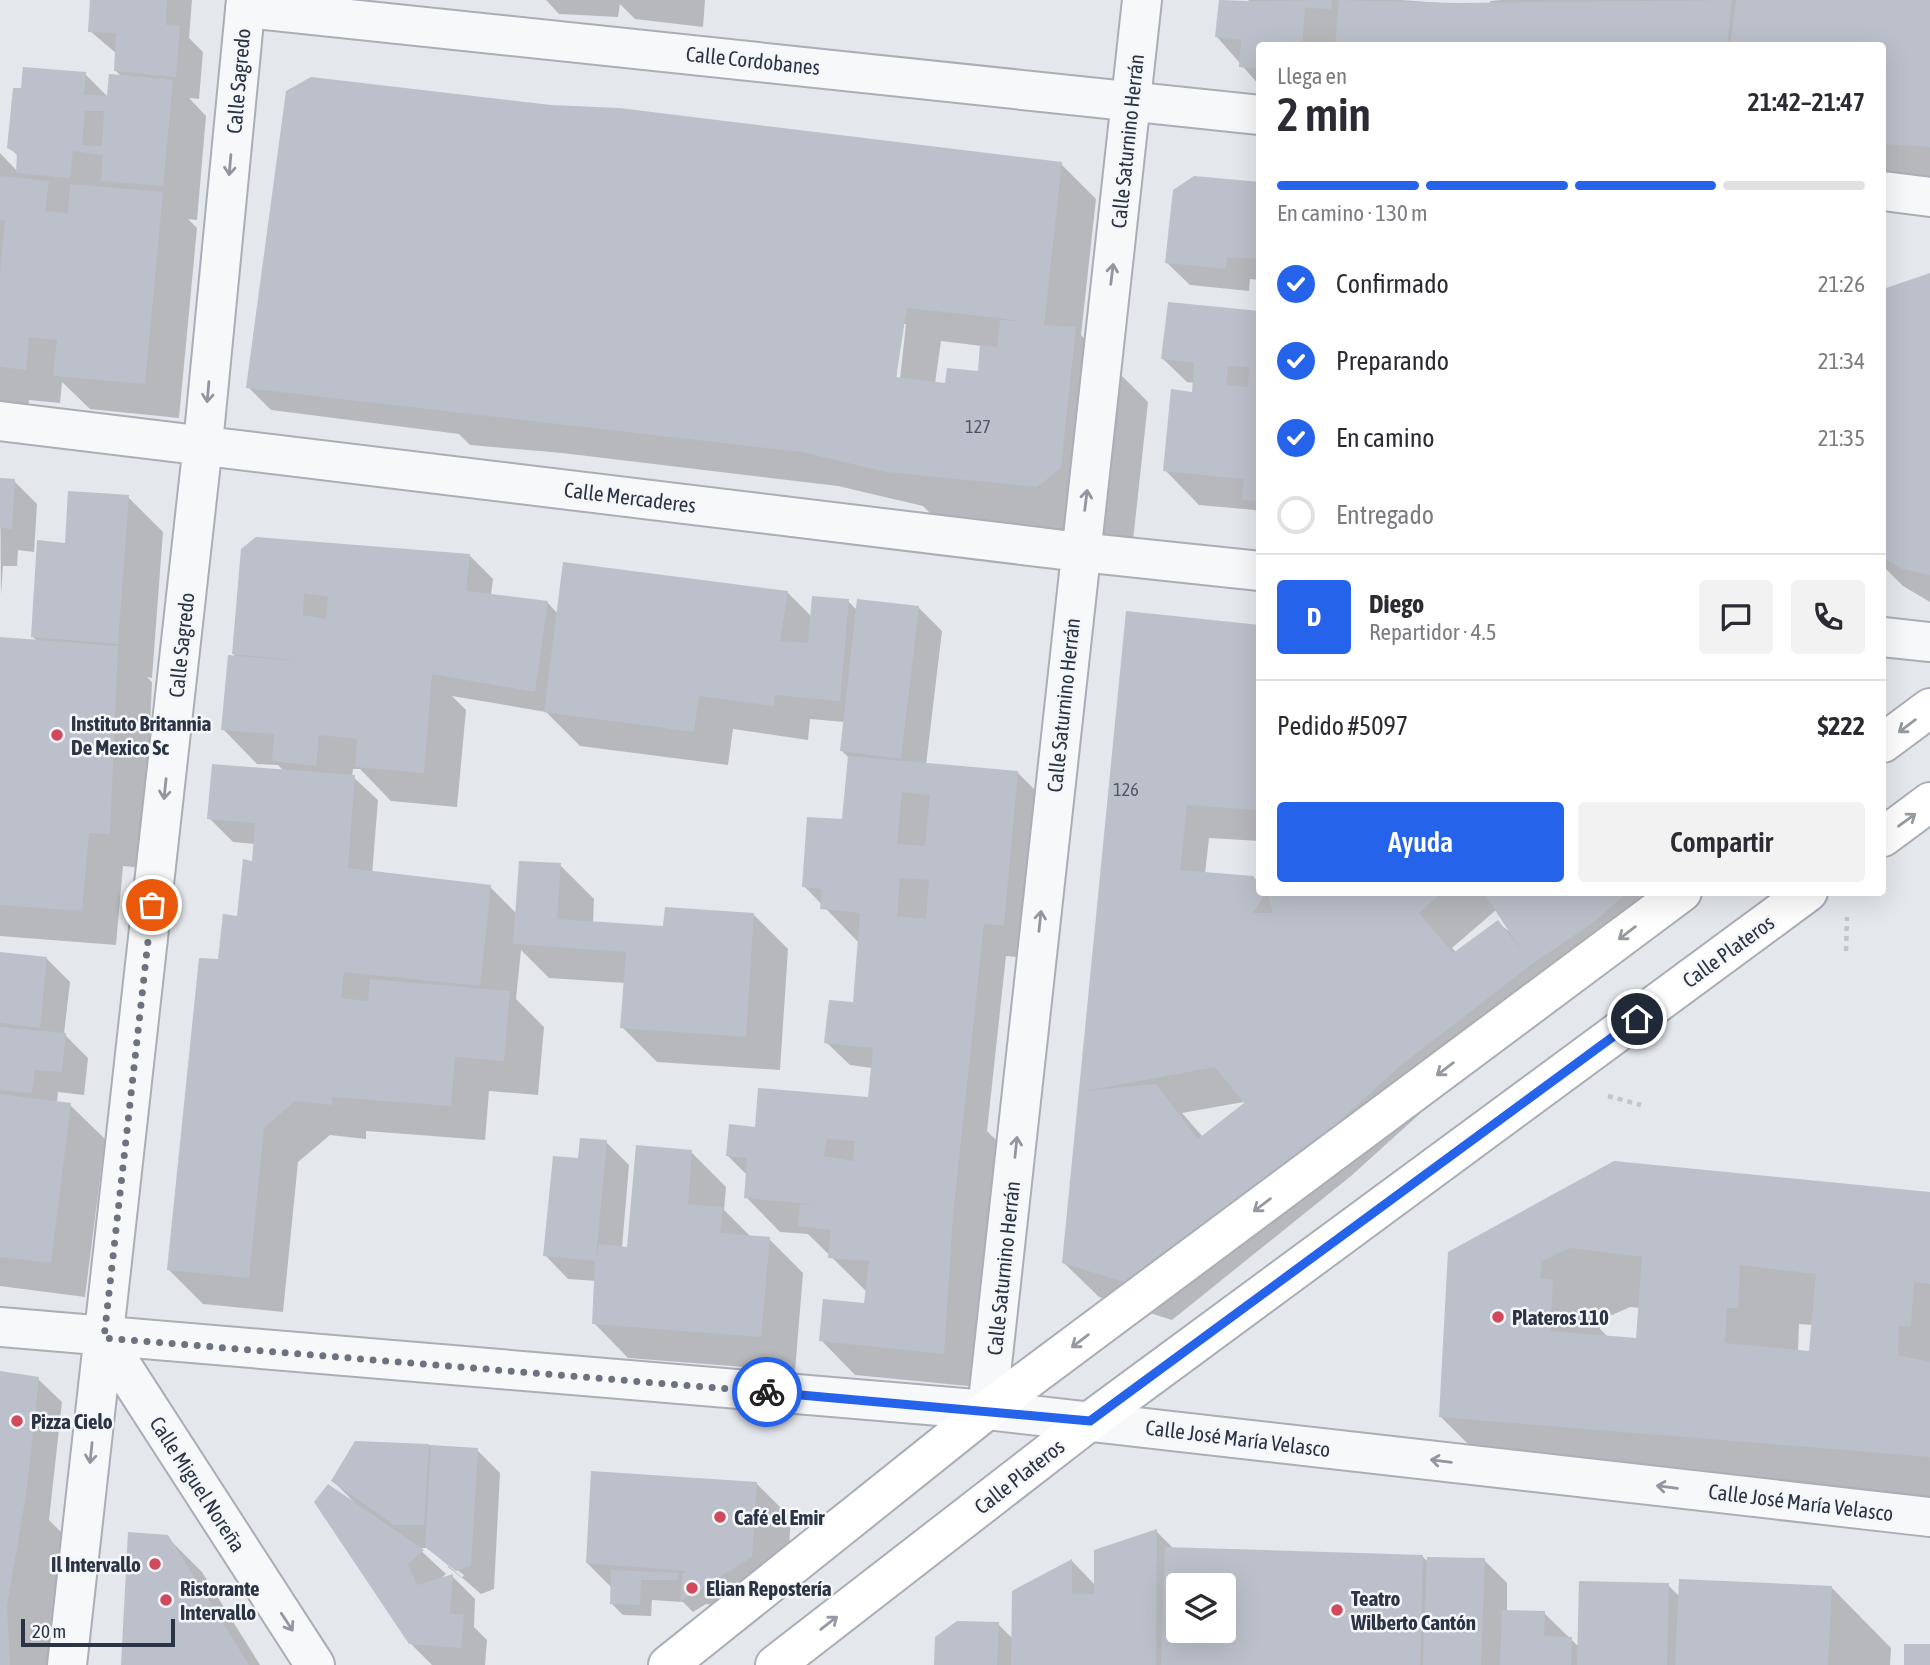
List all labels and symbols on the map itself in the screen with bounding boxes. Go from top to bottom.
street label: Calle Sagredo [221,27,255,135]
street label: Calle Cordobanes [685,41,821,79]
street label: Calle Saturnino Herrán [1106,53,1148,229]
one-way arrow [223,154,236,176]
one-way arrow [1106,263,1119,286]
one-way arrow [202,380,215,403]
house number: 127 [965,416,991,437]
street label: Calle Mercaderes [563,477,697,517]
one-way arrow [1080,489,1093,512]
street label: Calle Sagredo [164,591,198,699]
street label: Calle Saturnino Herrán [1042,617,1084,793]
place label: Instituto Britannia De Mexico Sc [71,711,212,759]
one-way arrow [1898,718,1916,733]
marker: Instituto Britannia De Mexico Sc [49,727,65,743]
one-way arrow [159,777,172,799]
house number: 126 [1113,779,1139,800]
one-way arrow [1897,813,1916,828]
pin [122,875,182,935]
one-way arrow [1034,910,1047,933]
street label: Calle Plateros [1678,910,1778,992]
one-way arrow [1619,926,1637,941]
pin [1607,989,1667,1049]
one-way arrow [1436,1062,1455,1076]
one-way arrow [1009,1136,1022,1159]
street label: Calle Saturnino Herrán [982,1180,1024,1356]
one-way arrow [1253,1197,1272,1212]
place label: Plateros 110 [1512,1305,1609,1329]
marker: Plateros 110 [1490,1309,1506,1325]
one-way arrow [1071,1333,1090,1348]
courier [732,1357,802,1427]
place label: Pizza Cielo [31,1409,113,1433]
street label: Calle Miguel Noreña [145,1412,251,1556]
marker: Pizza Cielo [9,1413,25,1429]
street label: Calle José María Velasco [1144,1415,1332,1461]
street label: Calle Plateros [969,1434,1069,1518]
one-way arrow [85,1441,98,1464]
one-way arrow [1431,1454,1453,1467]
street label: Calle José María Velasco [1707,1479,1895,1525]
one-way arrow [1657,1480,1679,1493]
place label: Café el Emir [734,1505,825,1529]
marker: Café el Emir [712,1509,728,1525]
place label: Il Intervallo [51,1552,141,1576]
marker: Il Intervallo [147,1556,163,1572]
place label: Ristorante Intervallo [180,1576,260,1624]
place label: Elian Repostería [706,1576,832,1600]
marker: Elian Repostería [684,1580,700,1596]
place label: Teatro Wilberto Cantón [1350,1586,1476,1634]
marker: Ristorante Intervallo [158,1592,174,1608]
marker: Teatro Wilberto Cantón [1329,1602,1345,1618]
one-way arrow [280,1612,295,1631]
scale bar [21,1616,175,1648]
one-way arrow [819,1616,838,1631]

